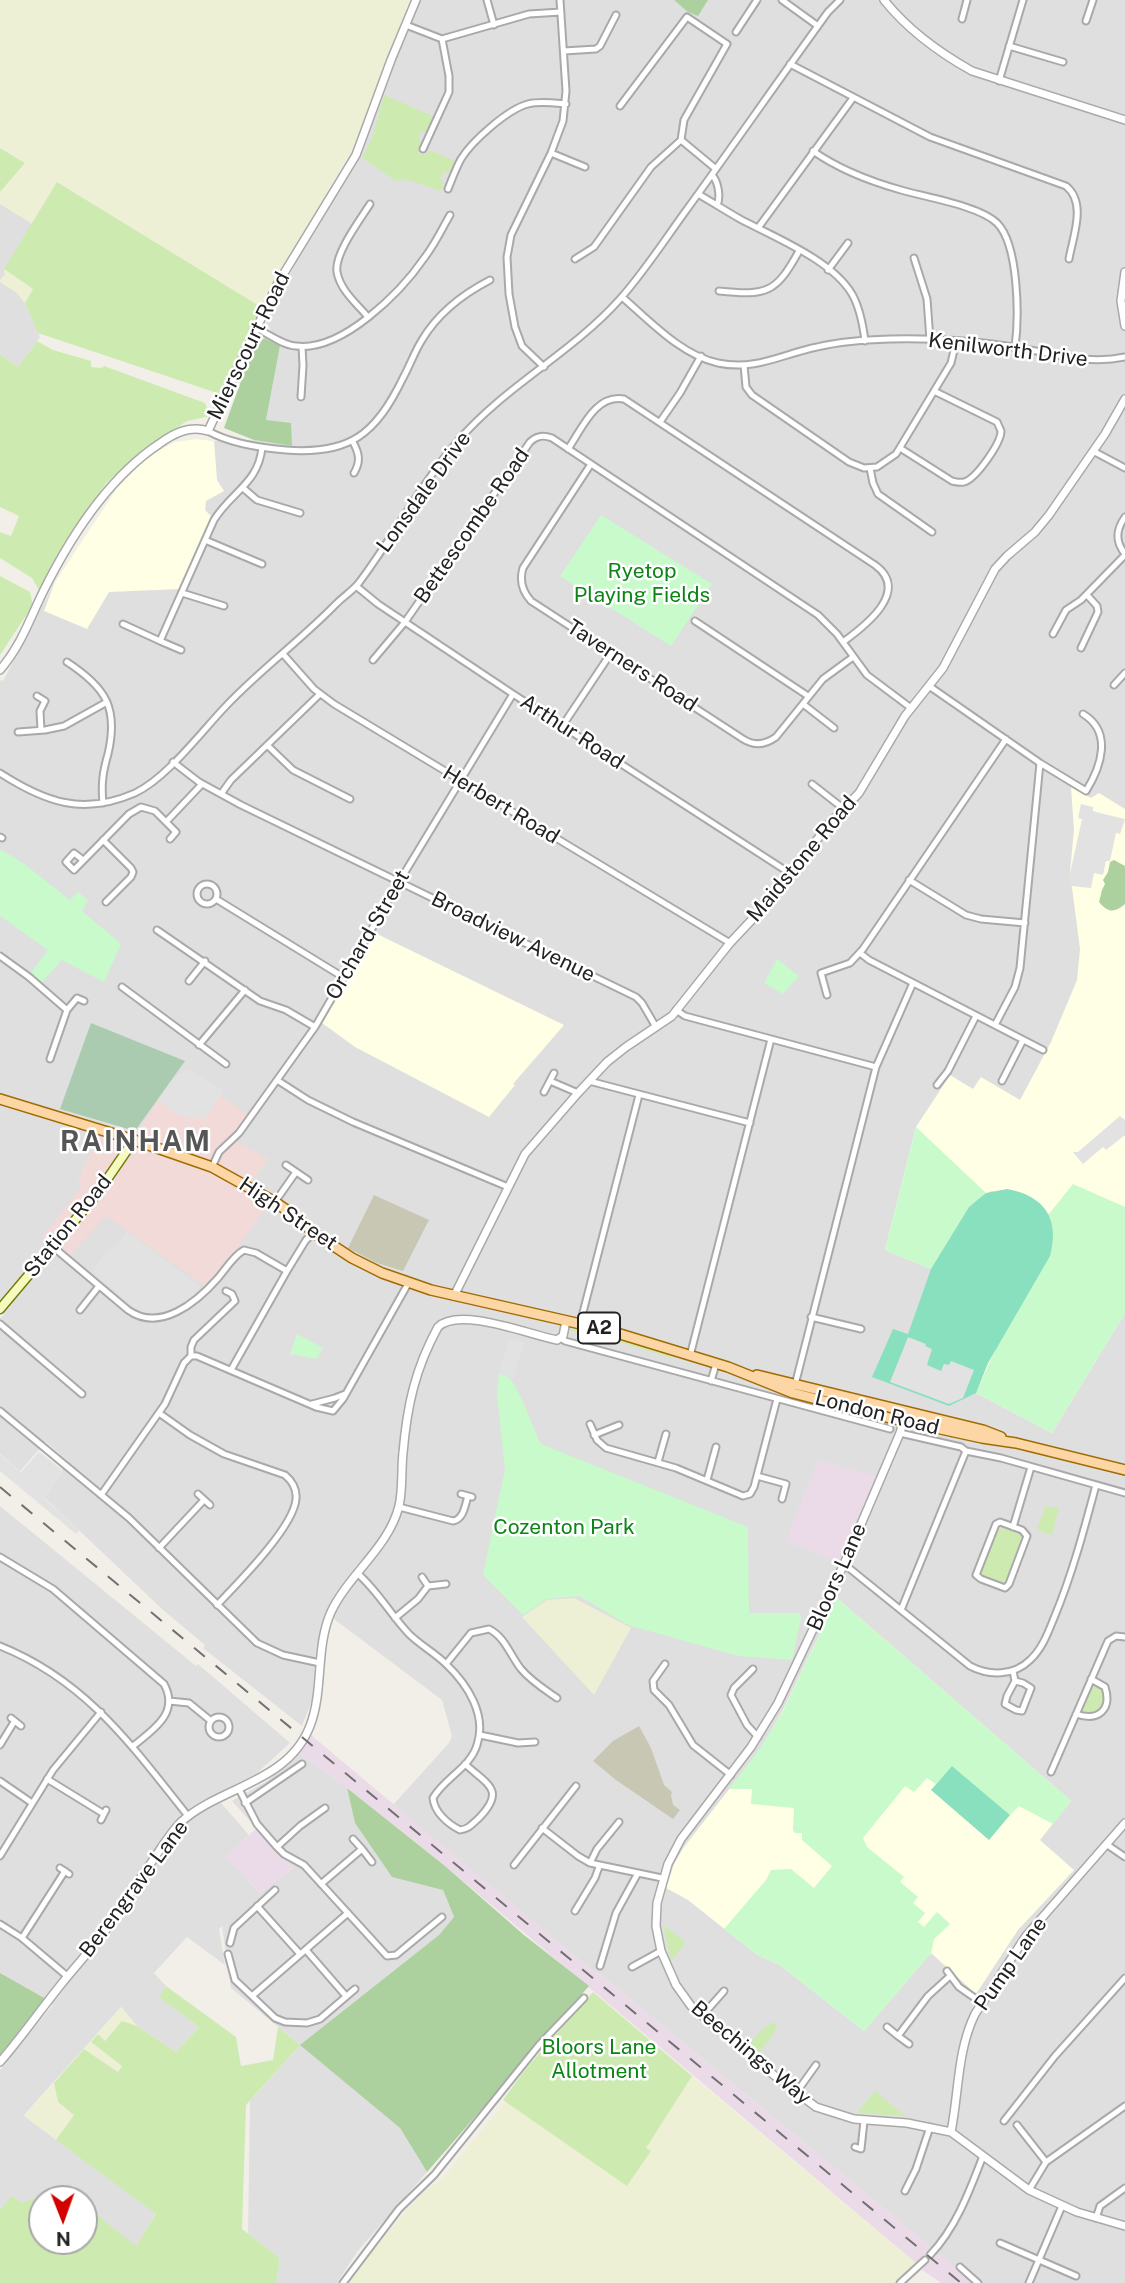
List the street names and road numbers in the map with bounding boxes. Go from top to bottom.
street label: Mierscourt Road [202,268,296,424]
street label: Kenilworth Drive [927,328,1089,372]
street label: Lonsdale Drive [372,427,476,557]
street label: Bettescombe Road [409,444,535,608]
street label: Taverners Road [562,614,702,718]
street label: Arthur Road [515,689,629,775]
street label: Herbert Road [438,760,564,850]
street label: Maidstone Road [742,791,862,927]
street label: Orchard Street [321,866,415,1004]
street label: Broadview Avenue [427,886,599,988]
street label: Station Road [19,1169,117,1283]
street label: High Street [234,1172,342,1256]
road number: A2 [578,1312,620,1344]
street label: London Road [812,1385,942,1441]
street label: Bloors Lane [802,1519,872,1635]
street label: Berengrave Lane [74,1816,194,1962]
street label: Pump Lane [969,1912,1053,2016]
street label: Beechings Way [686,1996,816,2110]

